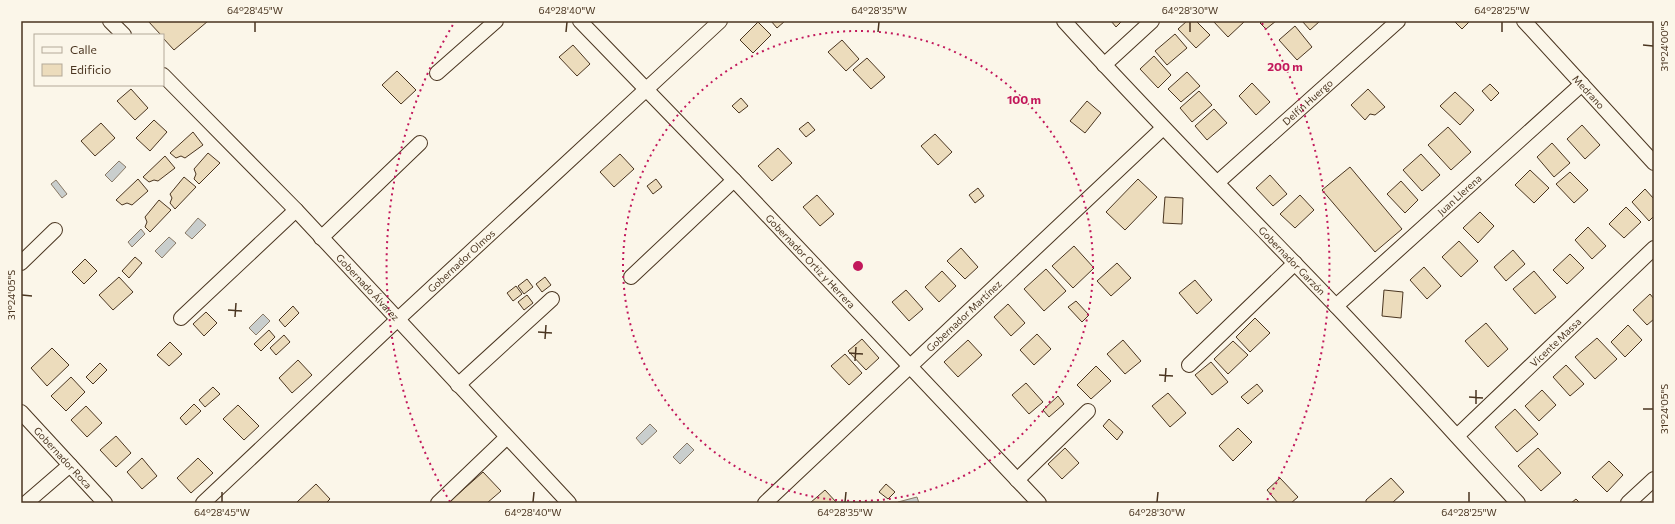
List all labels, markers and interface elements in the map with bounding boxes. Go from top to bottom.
text: 64°28'45"W [227,4,283,16]
text: 64°28'40"W [539,4,595,16]
text: 64°28'35"W [851,4,907,16]
text: 64°28'30"W [1162,4,1218,16]
text: 64°28'25"W [1474,4,1530,16]
text: 31°24'00"S [1658,20,1670,71]
legend [34,34,164,86]
text: Calle [70,42,97,56]
text: 200 m [1267,59,1303,73]
text: Edificio [70,62,111,76]
street label: Medrano [1570,72,1607,111]
street label: Delfín Huergo [1280,76,1335,127]
text: 100 m [1007,92,1041,106]
street label: Juan Llerena [1435,172,1484,218]
street label: Gobernador Ortiz y Herrera [763,212,858,311]
street label: Gobernador Garzón [1256,224,1328,297]
street label: Gobernador Olmos [425,226,497,295]
street label: Gobernado Álvarez [334,251,402,323]
centre of rings [851,259,865,273]
text: 31°24'05"S [5,270,17,320]
street label: Gobernador Martínez [924,278,1004,354]
street label: Vicente Massa [1527,315,1583,369]
text: 31°24'05"S [1658,384,1670,434]
street label: Gobernador Roca [32,424,95,491]
text: 64°28'45"W [194,506,250,518]
text: 64°28'40"W [505,506,561,518]
text: 64°28'35"W [817,506,873,518]
text: 64°28'30"W [1129,506,1185,518]
text: 64°28'25"W [1441,506,1497,518]

